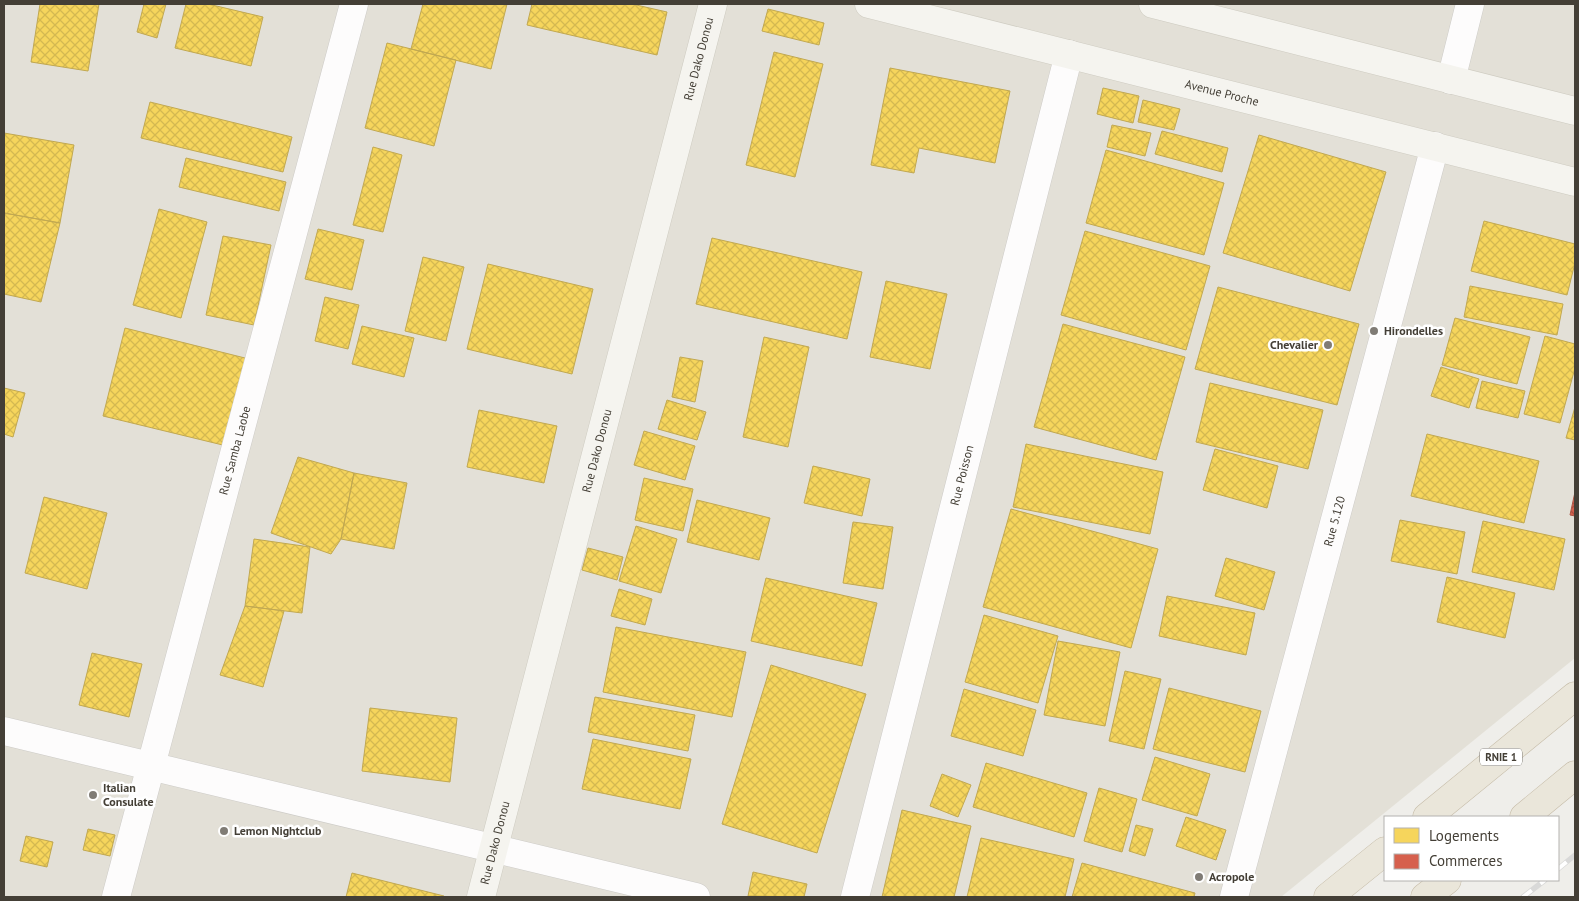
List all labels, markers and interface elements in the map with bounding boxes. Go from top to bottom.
street label: Rue Dako Donou [680,15,716,102]
street label: Avenue Proche [1184,76,1261,109]
place label: Hirondelles [1384,323,1443,338]
marker: Hirondelles [1368,325,1380,337]
place label: Chevalier [1270,337,1319,352]
marker: Chevalier [1322,339,1334,351]
street label: Rue Samba Laobe [215,404,254,497]
street label: Rue Dako Donou [578,407,614,494]
street label: Rue Poisson [947,443,976,507]
street label: Rue 5.120 [1320,494,1348,548]
road number: RNIE 1 [1480,749,1522,766]
place label: Italian Consulate [103,780,153,809]
marker: Italian Consulate [87,789,99,801]
street label: Rue Dako Donou [477,799,513,886]
legend [1384,816,1559,881]
place label: Lemon Nightclub [234,823,322,838]
marker: Lemon Nightclub [218,825,230,837]
text: Logements [1429,826,1499,845]
text: Commerces [1429,851,1503,870]
place label: Acropole [1209,869,1254,884]
marker: Acropole [1193,871,1205,883]

